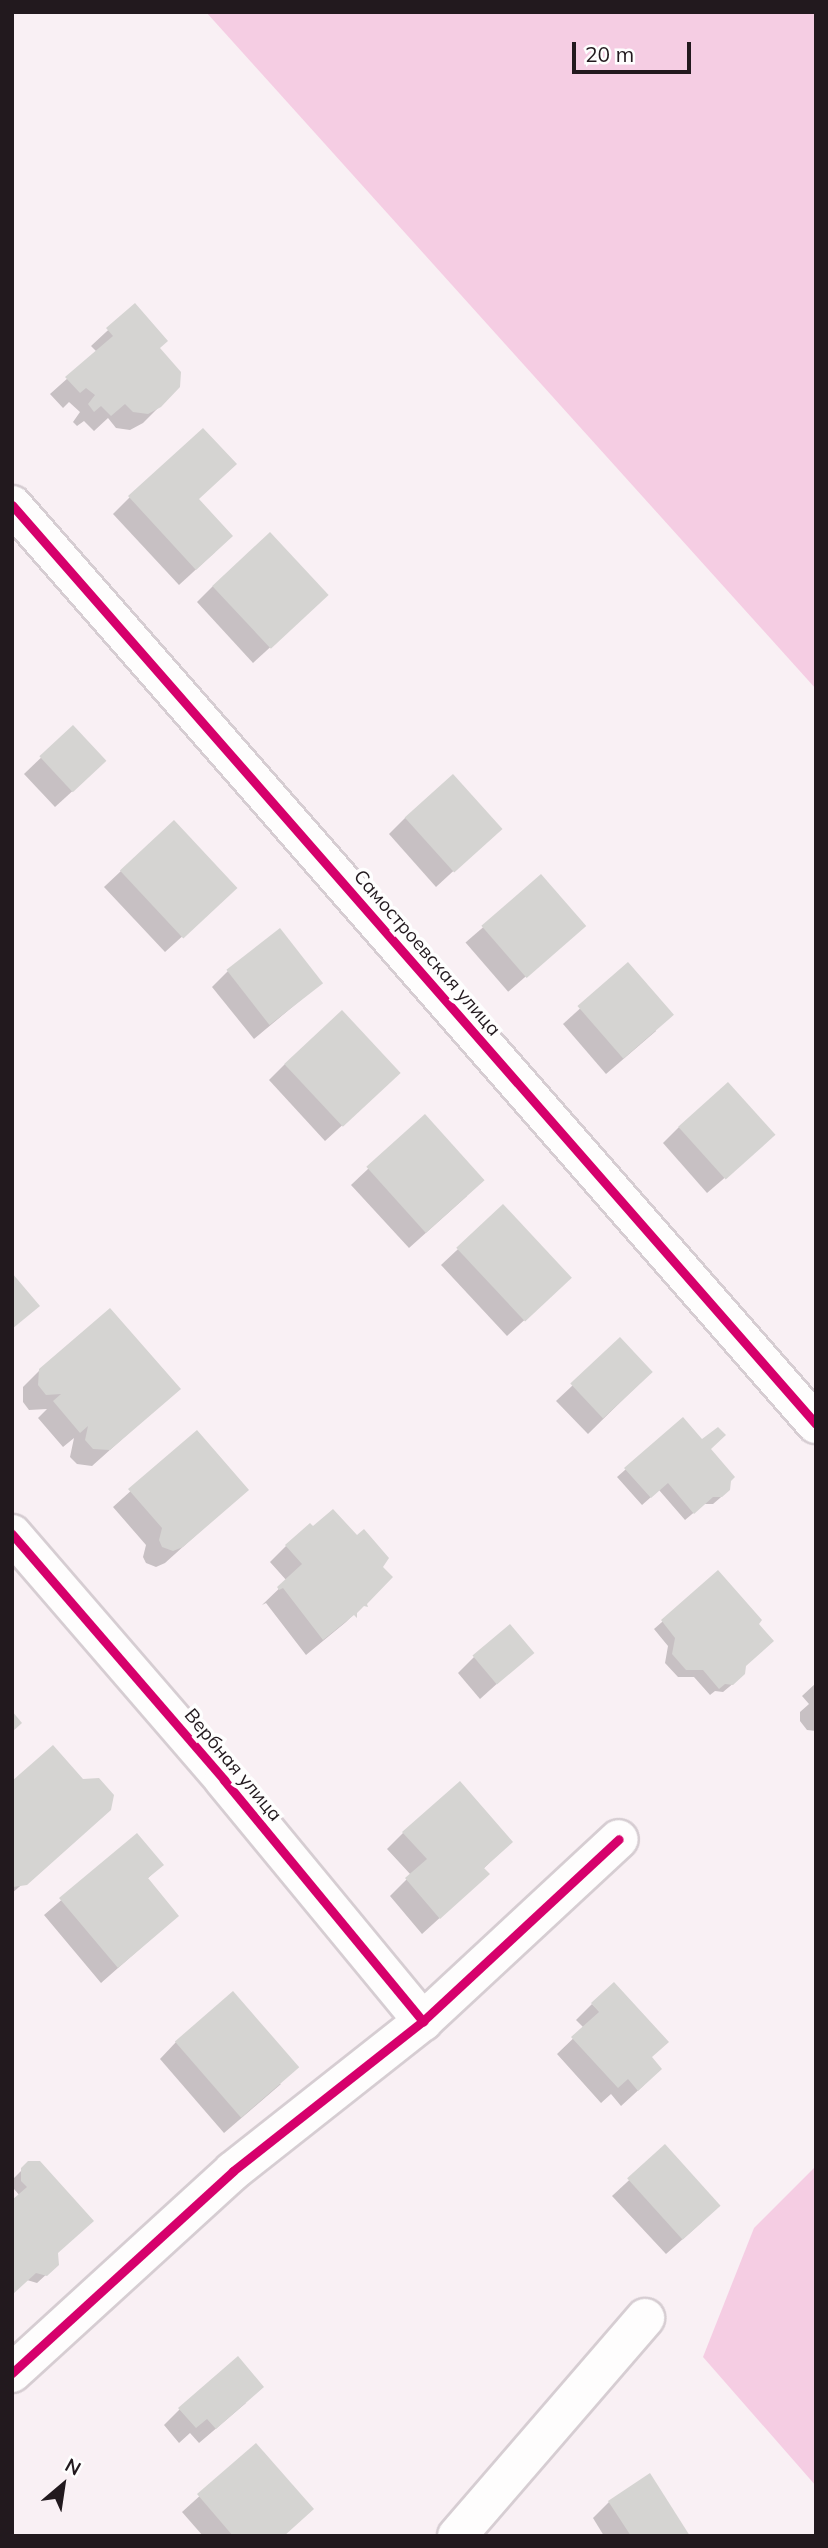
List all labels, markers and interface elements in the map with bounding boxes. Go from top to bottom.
scale bar [576,28,695,72]
text: 20 m [585,41,634,67]
street label: Самостроевская улица [349,865,505,1041]
street label: Вербная улица [179,1704,287,1826]
north arrow [28,2450,98,2520]
text: N [61,2453,85,2481]

